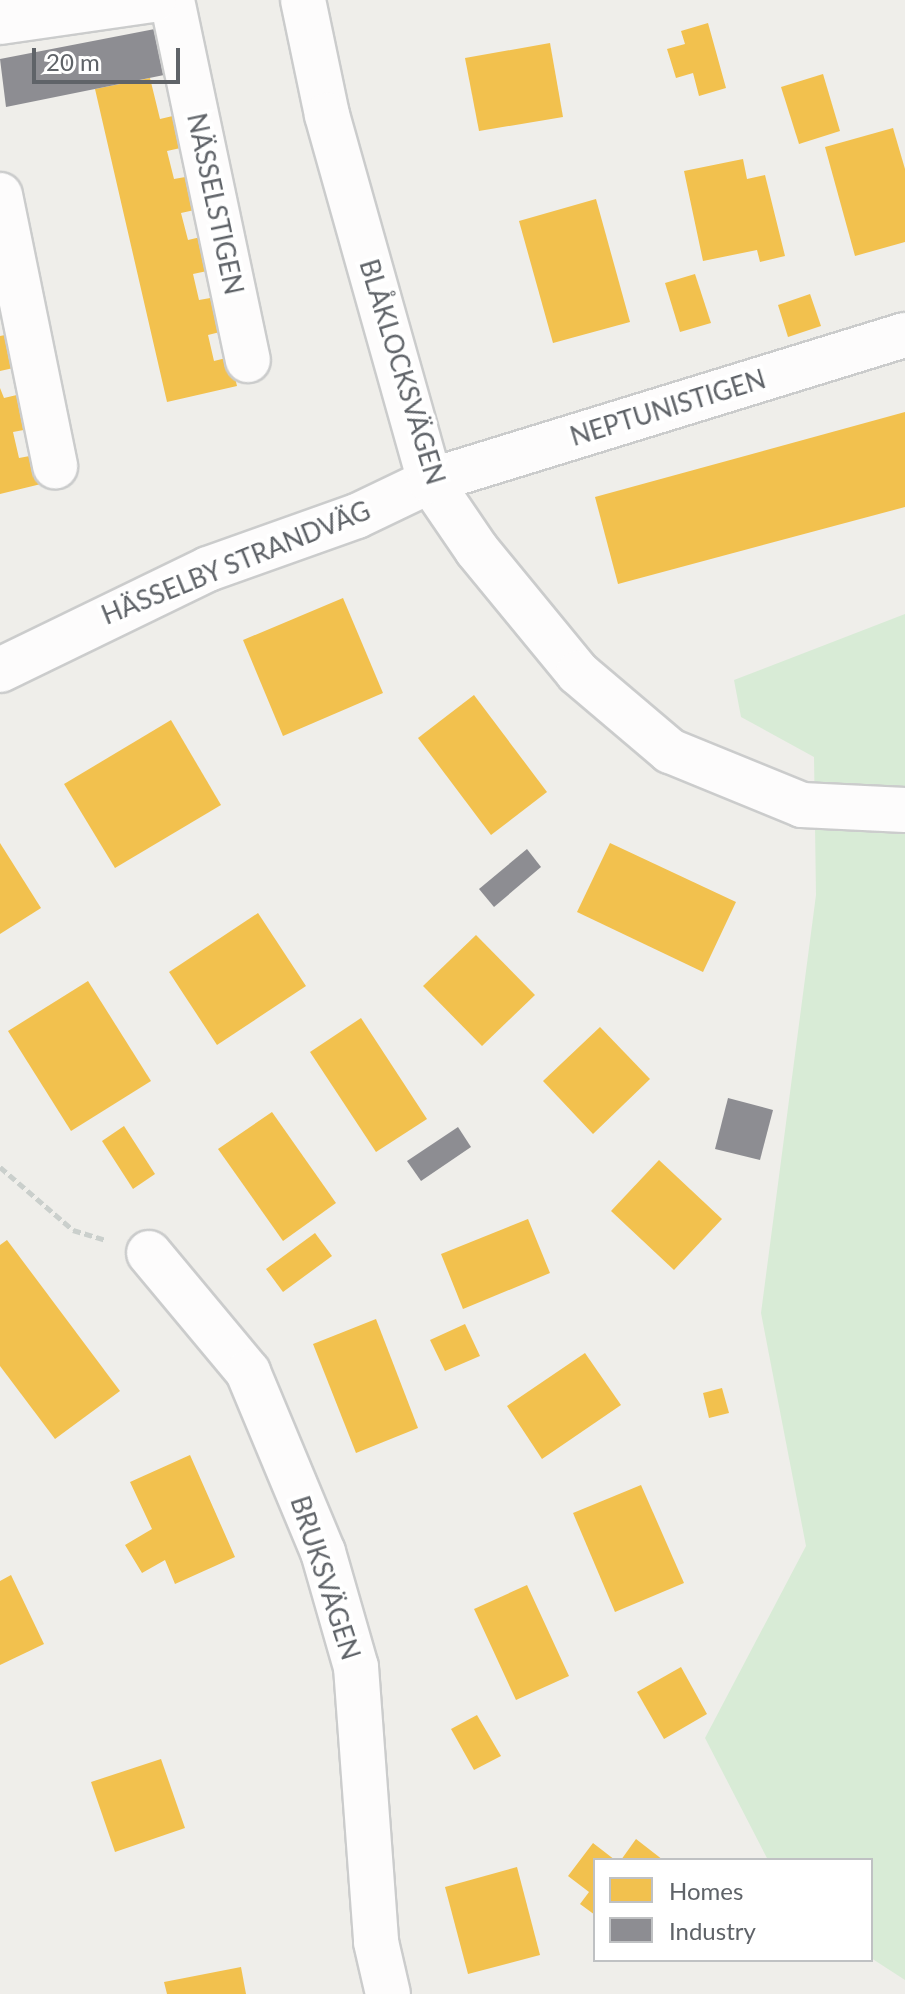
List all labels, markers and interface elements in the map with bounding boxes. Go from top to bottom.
scale bar [36,32,184,82]
text: 20 m [46,47,100,76]
street label: NÄSSELSTIGEN [181,110,249,298]
street label: BLÅKLOCKSVÄGEN [353,256,451,488]
street label: NEPTUNISTIGEN [567,363,769,453]
street label: HÄSSELBY STRANDVÄG [97,495,375,631]
street label: BRUKSVÄGEN [284,1492,366,1664]
legend [593,1858,873,1962]
text: Homes [669,1876,743,1905]
text: Industry [669,1916,756,1945]

